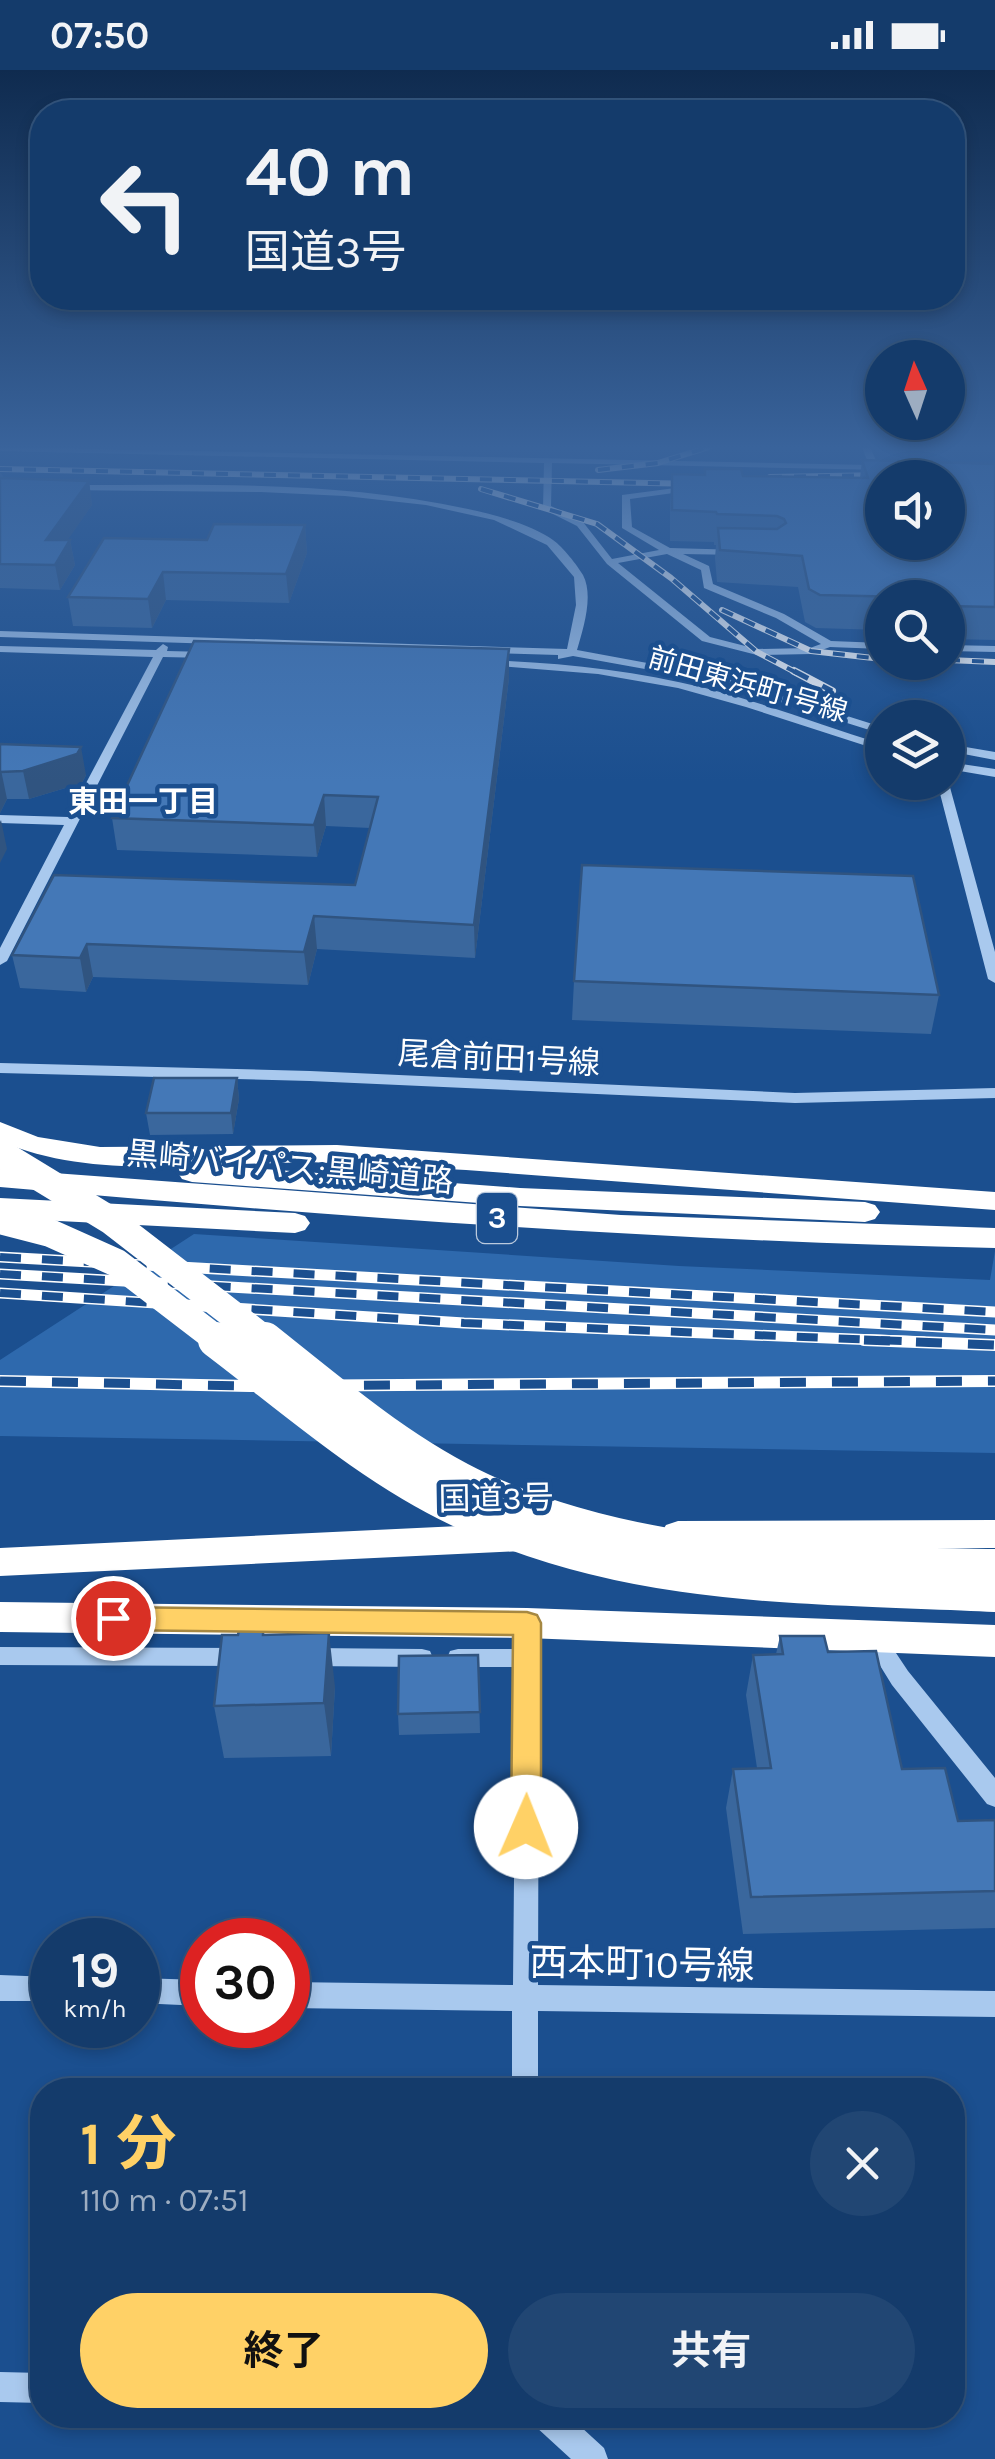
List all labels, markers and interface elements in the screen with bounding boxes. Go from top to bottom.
text: 07:50 [50,13,149,58]
text: 40 m [245,131,415,213]
icon: left [80,140,210,270]
text: 国道3号 [245,226,407,278]
north arrow [865,340,965,440]
map controls [865,340,965,800]
button: sound [865,460,965,560]
button: search [865,580,965,680]
street label: 前田東浜町1号線 [645,640,851,729]
button: layers [865,700,965,800]
district label: 東田一丁目 [68,784,218,820]
street label: 尾倉前田1号線 [397,1035,601,1082]
street label: 黒崎バイパス;黒崎道路 [125,1135,455,1200]
road number: 3 [477,1193,517,1243]
street label: 国道3号 [438,1479,554,1518]
pin [71,1576,156,1661]
icon: arrive [86,1591,141,1646]
position arrow [474,1775,578,1879]
speed limit sign: 30 [180,1918,310,2048]
street label: 西本町10号線 [529,1940,755,1989]
text: 19 [71,1941,119,2000]
text: km/h [63,1994,127,2023]
text: 1 分 [80,2109,177,2179]
button: close [810,2111,915,2216]
text: 110 m · 07:51 [80,2182,249,2219]
button: 終了 [80,2293,488,2408]
button: 共有 [508,2293,915,2408]

